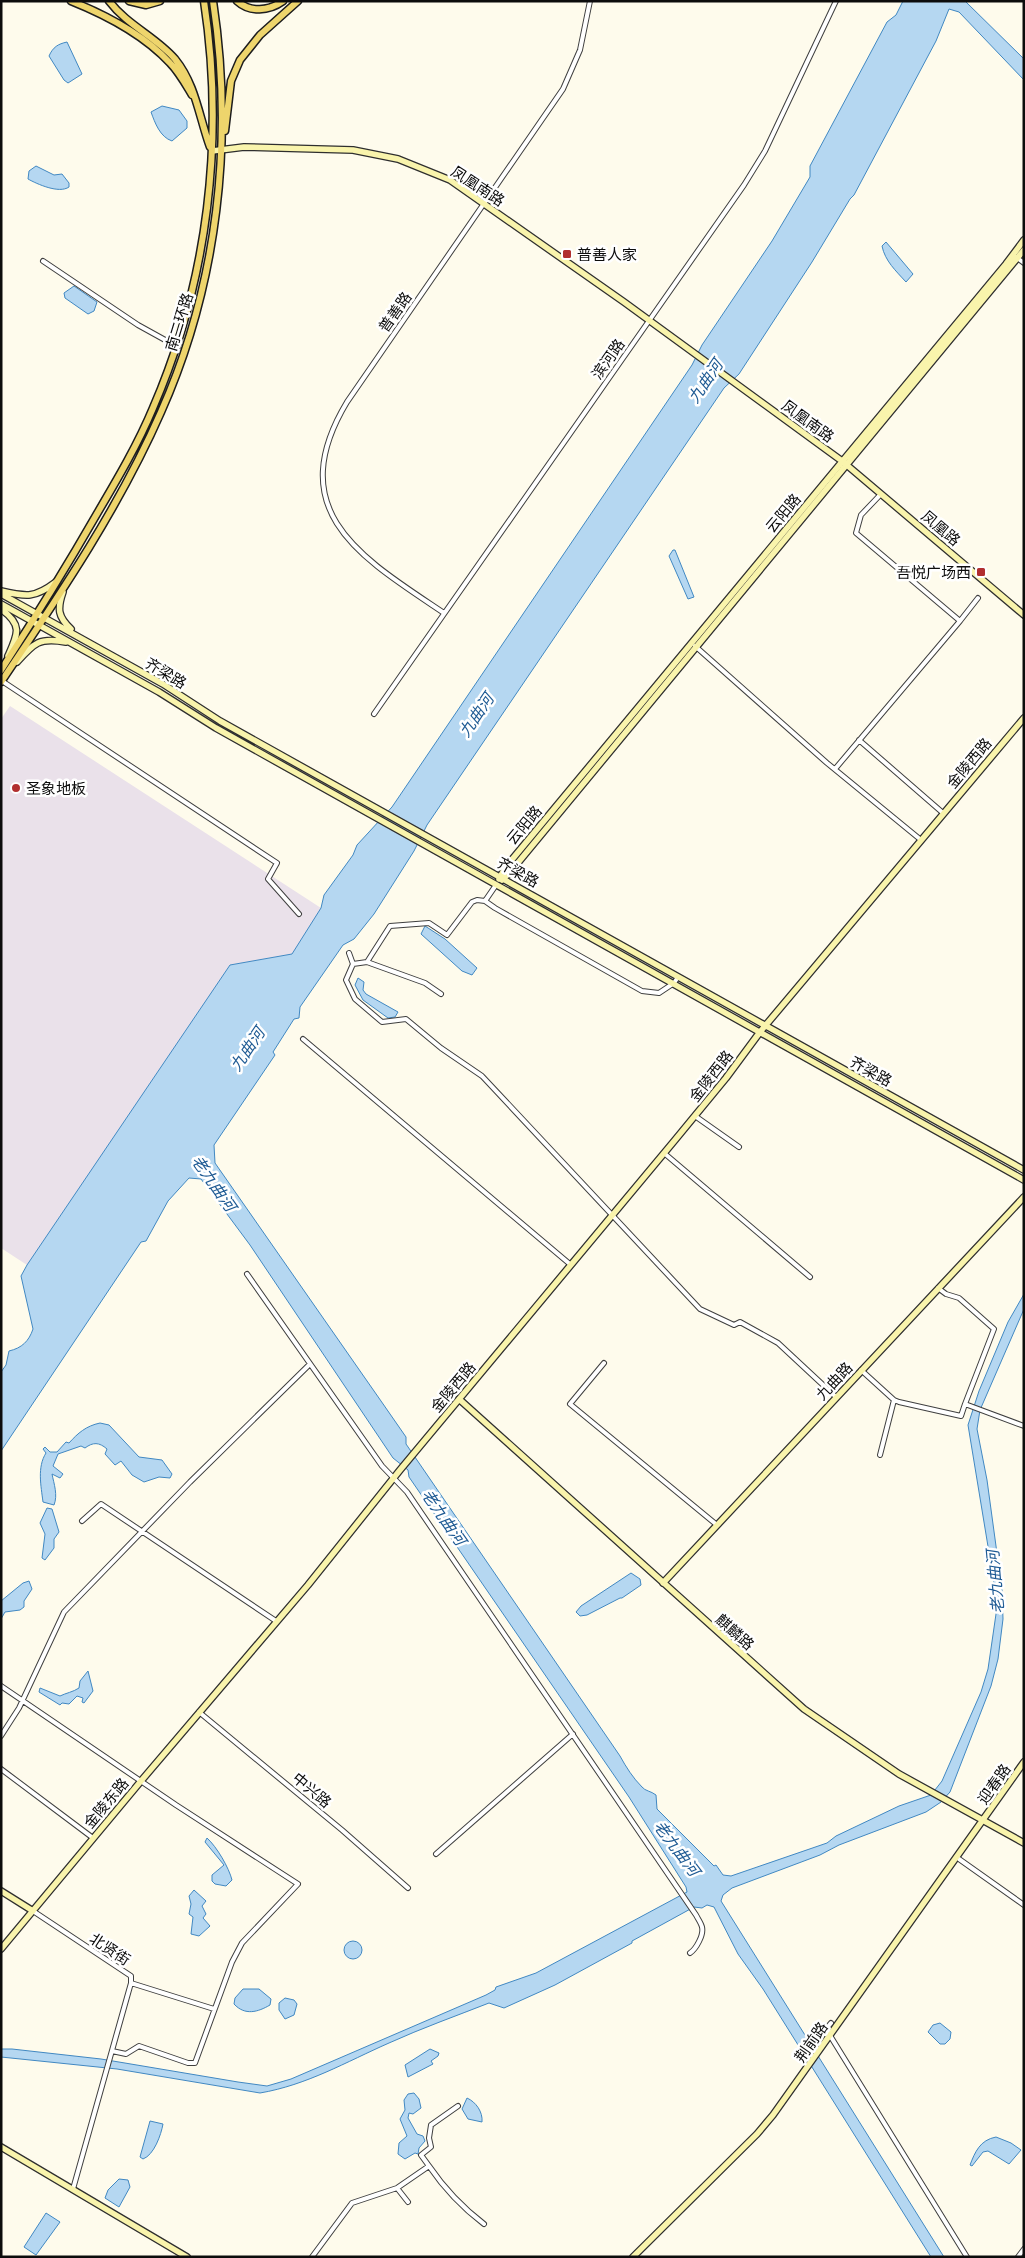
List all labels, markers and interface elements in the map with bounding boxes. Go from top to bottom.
street label: 凤凰南路 [448,162,508,210]
place label: 普善人家 [577,245,637,264]
marker: 普善人家 [561,248,573,260]
street label: 普善路 [374,288,416,336]
street label: 南二环路 [161,291,197,353]
street label: 滨河路 [587,335,629,383]
water label: 九曲河 [683,353,728,406]
street label: 凤凰南路 [778,396,838,446]
street label: 云阳路 [761,490,805,536]
street label: 凤凰路 [918,506,964,550]
place label: 吾悦广场西 [896,563,971,582]
marker: 吾悦广场西 [975,566,987,578]
street label: 齐梁路 [142,653,190,693]
water label: 九曲河 [454,687,499,740]
street label: 金陵西路 [942,734,996,792]
place label: 圣象地板 [26,779,86,798]
marker: 圣象地板 [10,782,22,794]
street label: 云阳路 [502,802,546,848]
street label: 齐梁路 [494,853,542,891]
water label: 九曲河 [225,1021,270,1074]
street label: 金陵西路 [685,1047,737,1105]
street label: 齐梁路 [847,1052,895,1090]
water label: 老九曲河 [187,1151,242,1217]
street label: 金陵西路 [426,1358,480,1416]
street label: 九曲路 [812,1358,856,1404]
water label: 老九曲河 [417,1485,472,1551]
water label: 老九曲河 [982,1546,1008,1615]
street label: 麒麟路 [712,1610,758,1654]
street label: 迎春路 [973,1760,1015,1808]
street label: 中兴路 [289,1768,335,1812]
street label: 金陵东路 [79,1774,133,1832]
water label: 老九曲河 [650,1816,706,1882]
street label: 北贤街 [86,1929,134,1969]
street label: 荆前路 [790,2018,832,2066]

